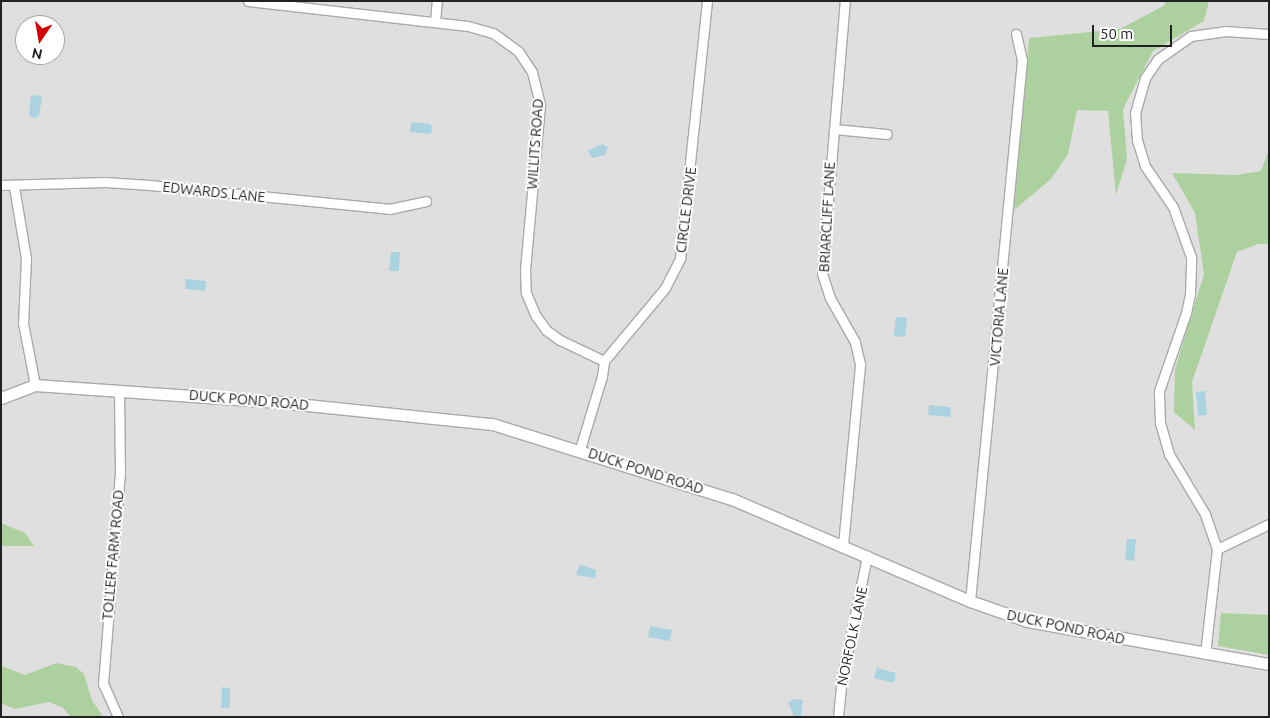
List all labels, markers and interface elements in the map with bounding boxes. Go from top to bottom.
north arrow [15,15,65,65]
scale bar [1095,15,1175,47]
text: 50 m [1100,25,1133,42]
text: N [30,45,44,63]
street label: WILLITS ROAD [523,98,547,190]
street label: BRIARCLIFF LANE [816,161,838,273]
street label: CIRCLE DRIVE [672,166,700,254]
street label: EDWARDS LANE [162,178,266,206]
street label: VICTORIA LANE [986,267,1012,367]
street label: DUCK POND ROAD [188,386,310,414]
street label: DUCK POND ROAD [586,444,706,498]
street label: TOLLER FARM ROAD [99,489,127,621]
street label: NORFOLK LANE [833,585,871,687]
street label: DUCK POND ROAD [1005,606,1127,648]

